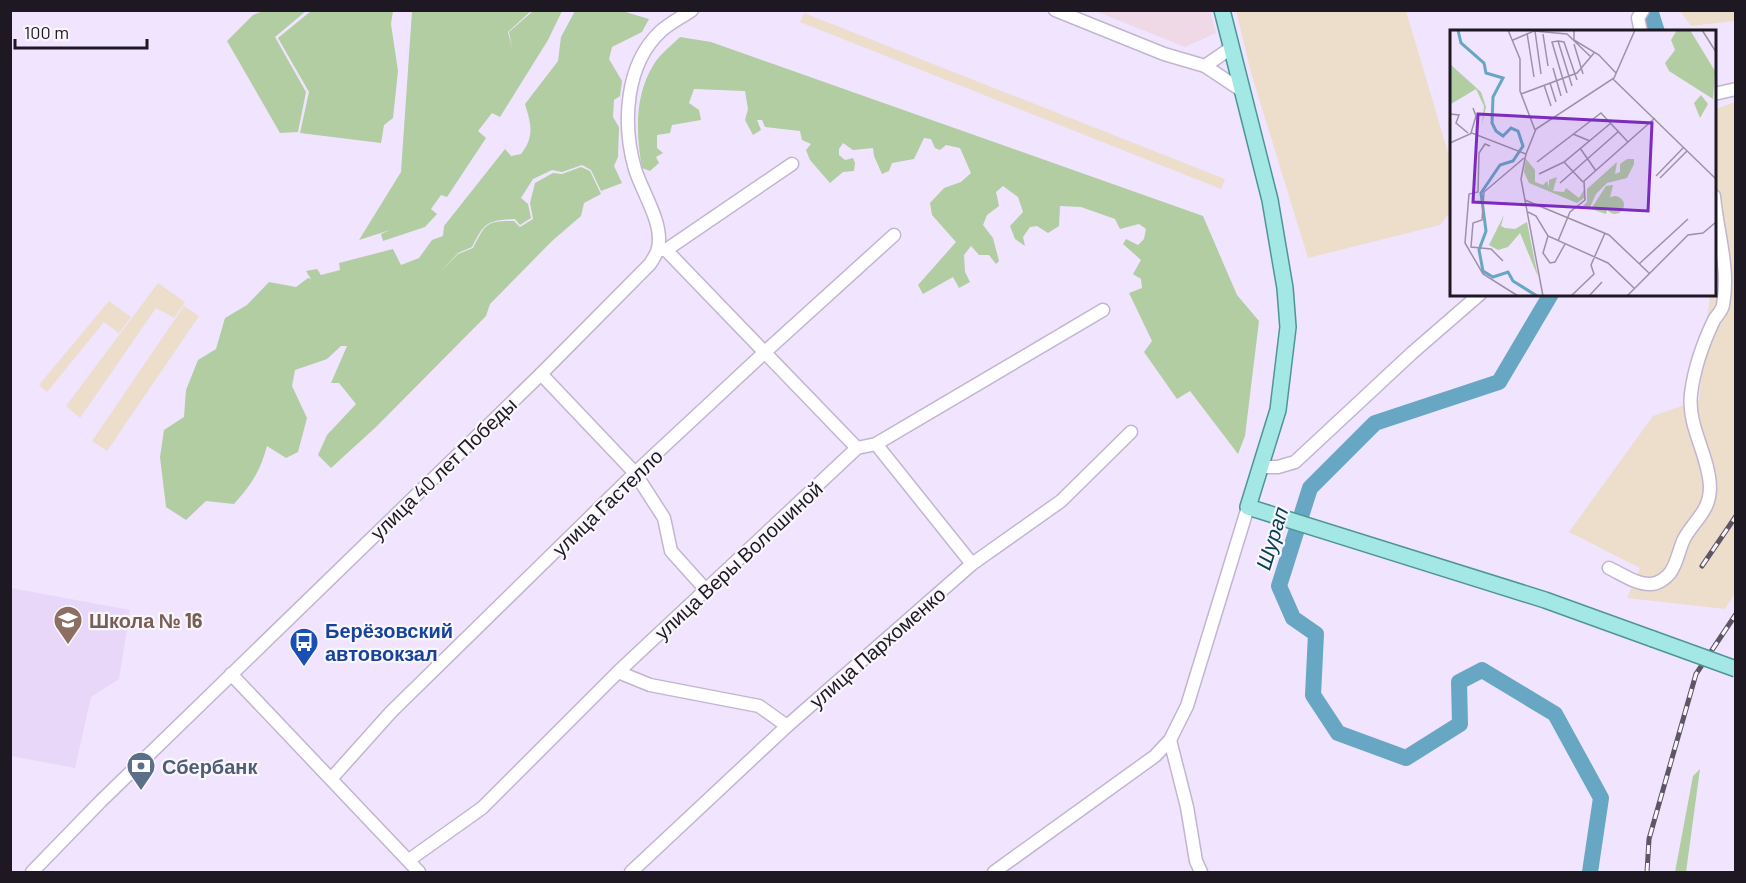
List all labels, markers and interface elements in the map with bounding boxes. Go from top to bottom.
scale bar [15,12,147,50]
text: 100 m [24,21,69,43]
inset map [1450,30,1716,296]
street label: улица 40 лет Победы [365,392,521,544]
street label: улица Гастелло [547,443,667,561]
street label: улица Веры Волошиной [649,476,827,644]
water label: Шурап [1250,503,1293,573]
street label: улица Пархоменко [804,581,950,713]
school or university icon: Школа № 16 [52,604,84,646]
place label: Школа № 16 [89,608,203,632]
place label: Берёзовский автовокзал [325,618,453,665]
bus stop icon: Берёзовский автовокзал [288,626,320,668]
bank icon: Сбербанк [125,750,157,792]
place label: Сбербанк [162,754,258,778]

